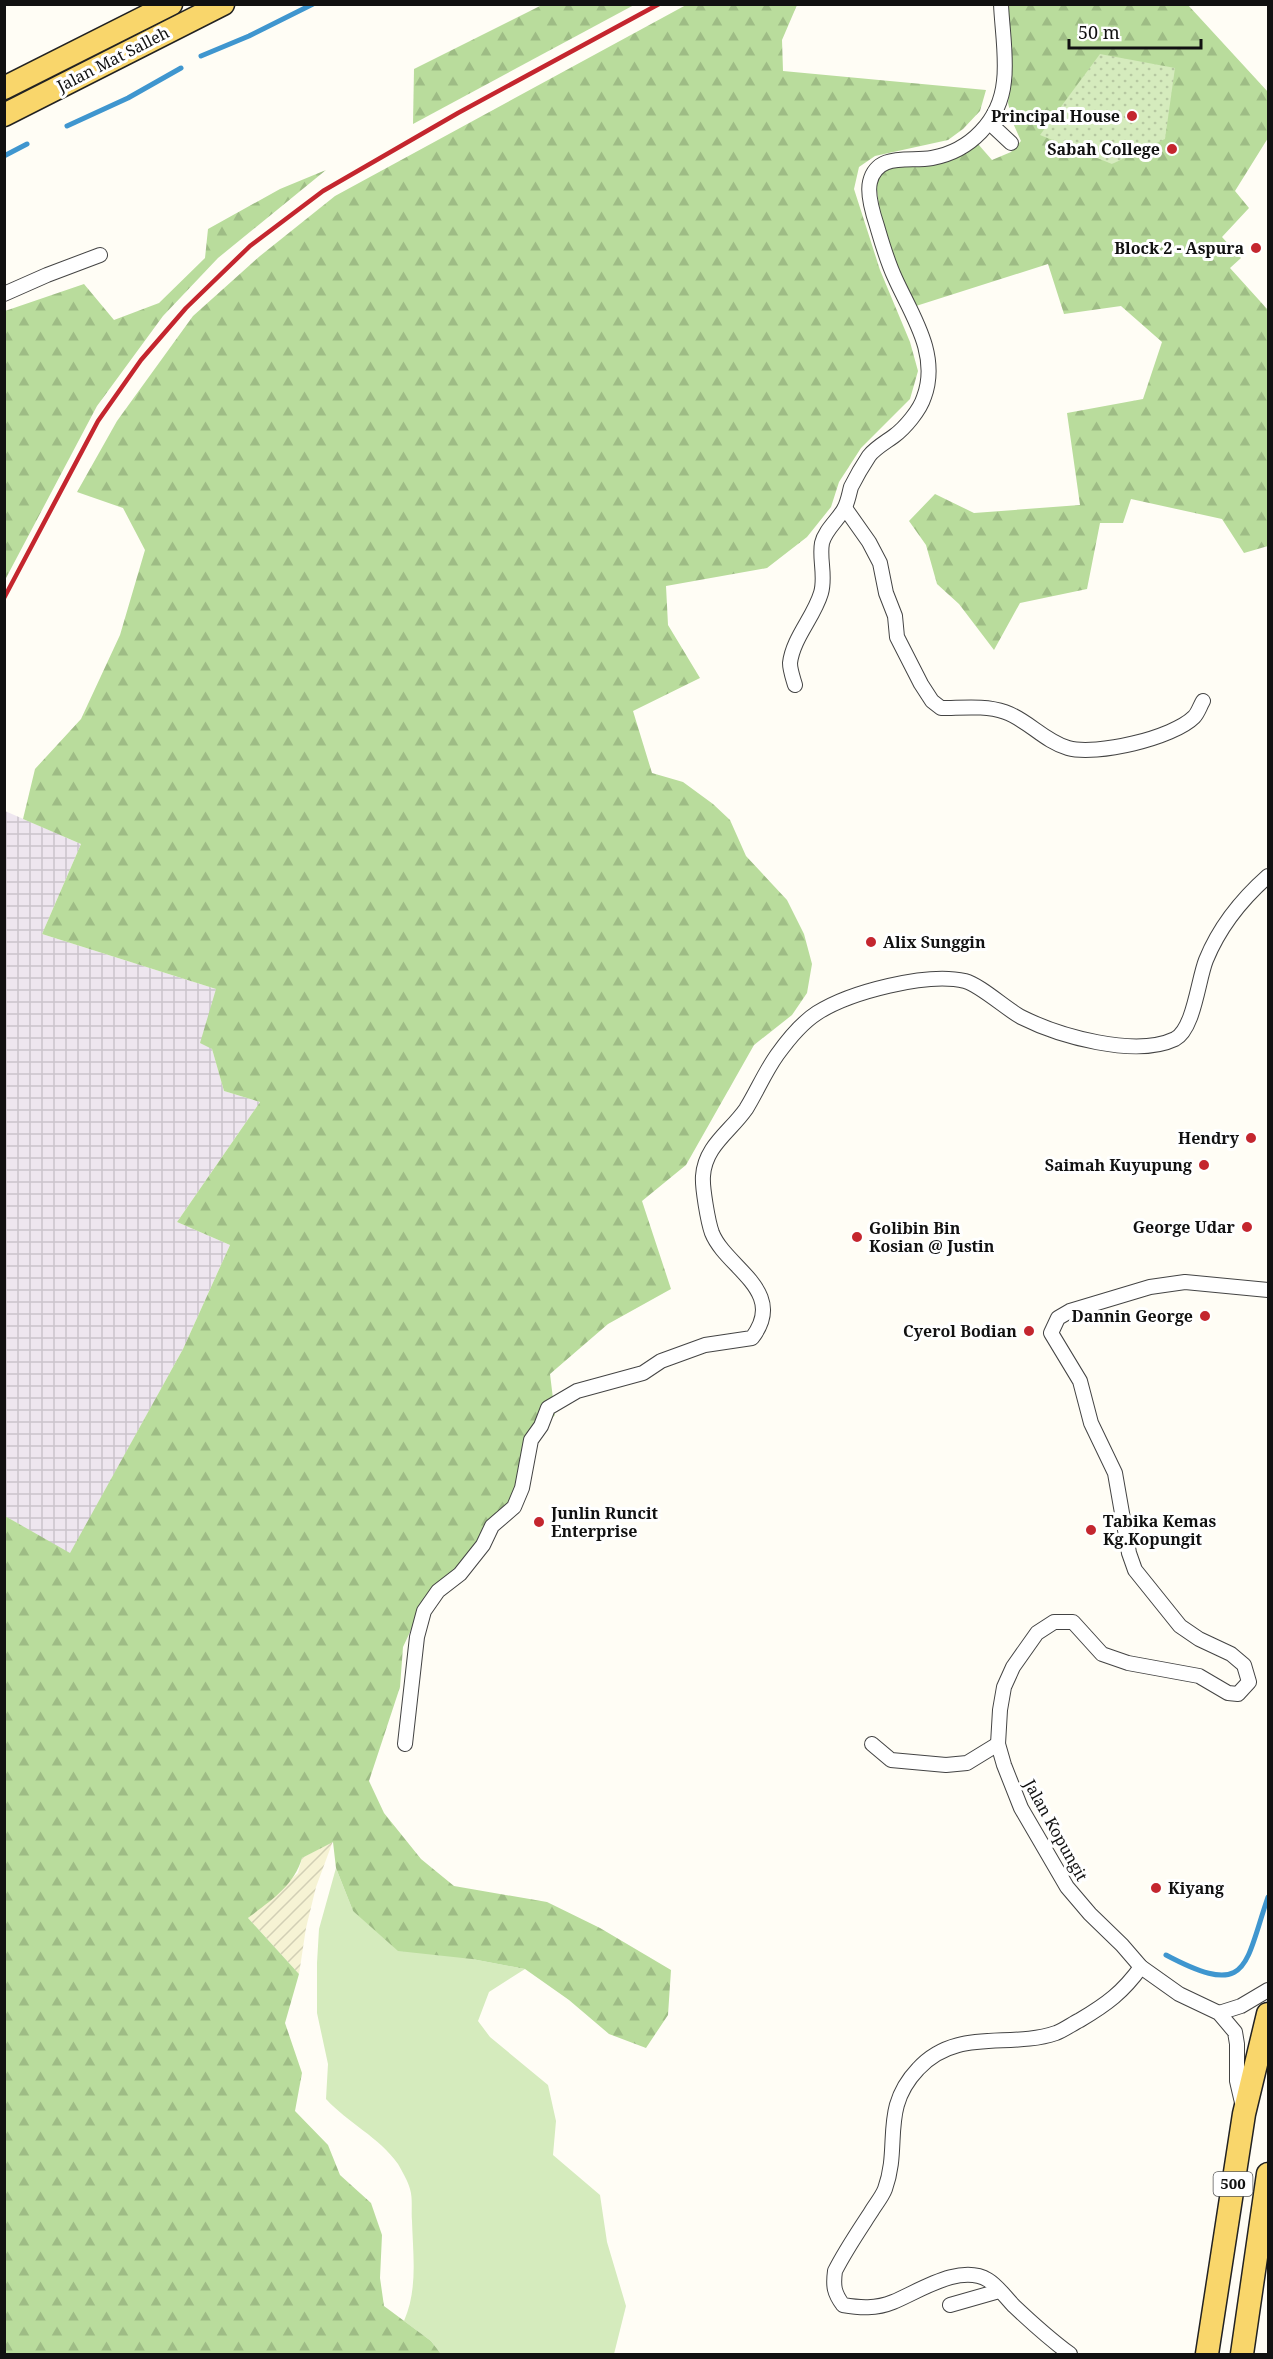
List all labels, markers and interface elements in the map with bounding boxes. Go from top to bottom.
scale bar [1069,12,1201,50]
text: 50 m [1078,20,1120,44]
street label: Jalan Mat Salleh [52,21,173,97]
place label: Principal House [991,105,1120,127]
marker: Principal House [1125,109,1139,123]
place label: Sabah College [1047,138,1160,160]
marker: Sabah College [1165,142,1179,156]
place label: Block 2 - Aspura [1114,237,1244,259]
marker: Block 2 - Aspura [1249,241,1263,255]
place label: Alix Sunggin [883,931,986,953]
marker: Alix Sunggin [864,935,878,949]
place label: Hendry [1178,1127,1240,1149]
marker: Hendry [1244,1131,1258,1145]
place label: Saimah Kuyupung [1045,1154,1192,1176]
marker: Saimah Kuyupung [1197,1158,1211,1172]
place label: George Udar [1133,1216,1236,1238]
place label: Golibin Bin Kosian @ Justin [869,1217,995,1257]
marker: George Udar [1240,1220,1254,1234]
marker: Golibin Bin Kosian @ Justin [850,1230,864,1244]
place label: Dannin George [1072,1305,1193,1327]
marker: Dannin George [1198,1309,1212,1323]
place label: Cyerol Bodian [903,1320,1017,1342]
marker: Cyerol Bodian [1022,1324,1036,1338]
place label: Junlin Runcit Enterprise [550,1502,659,1542]
place label: Tabika Kemas Kg.Kopungit [1103,1510,1216,1550]
marker: Junlin Runcit Enterprise [532,1515,546,1529]
marker: Tabika Kemas Kg.Kopungit [1084,1523,1098,1537]
street label: Jalan Kopungit [1019,1774,1093,1885]
place label: Kiyang [1168,1877,1224,1899]
marker: Kiyang [1149,1881,1163,1895]
road number: 500 [1214,2172,1252,2196]

